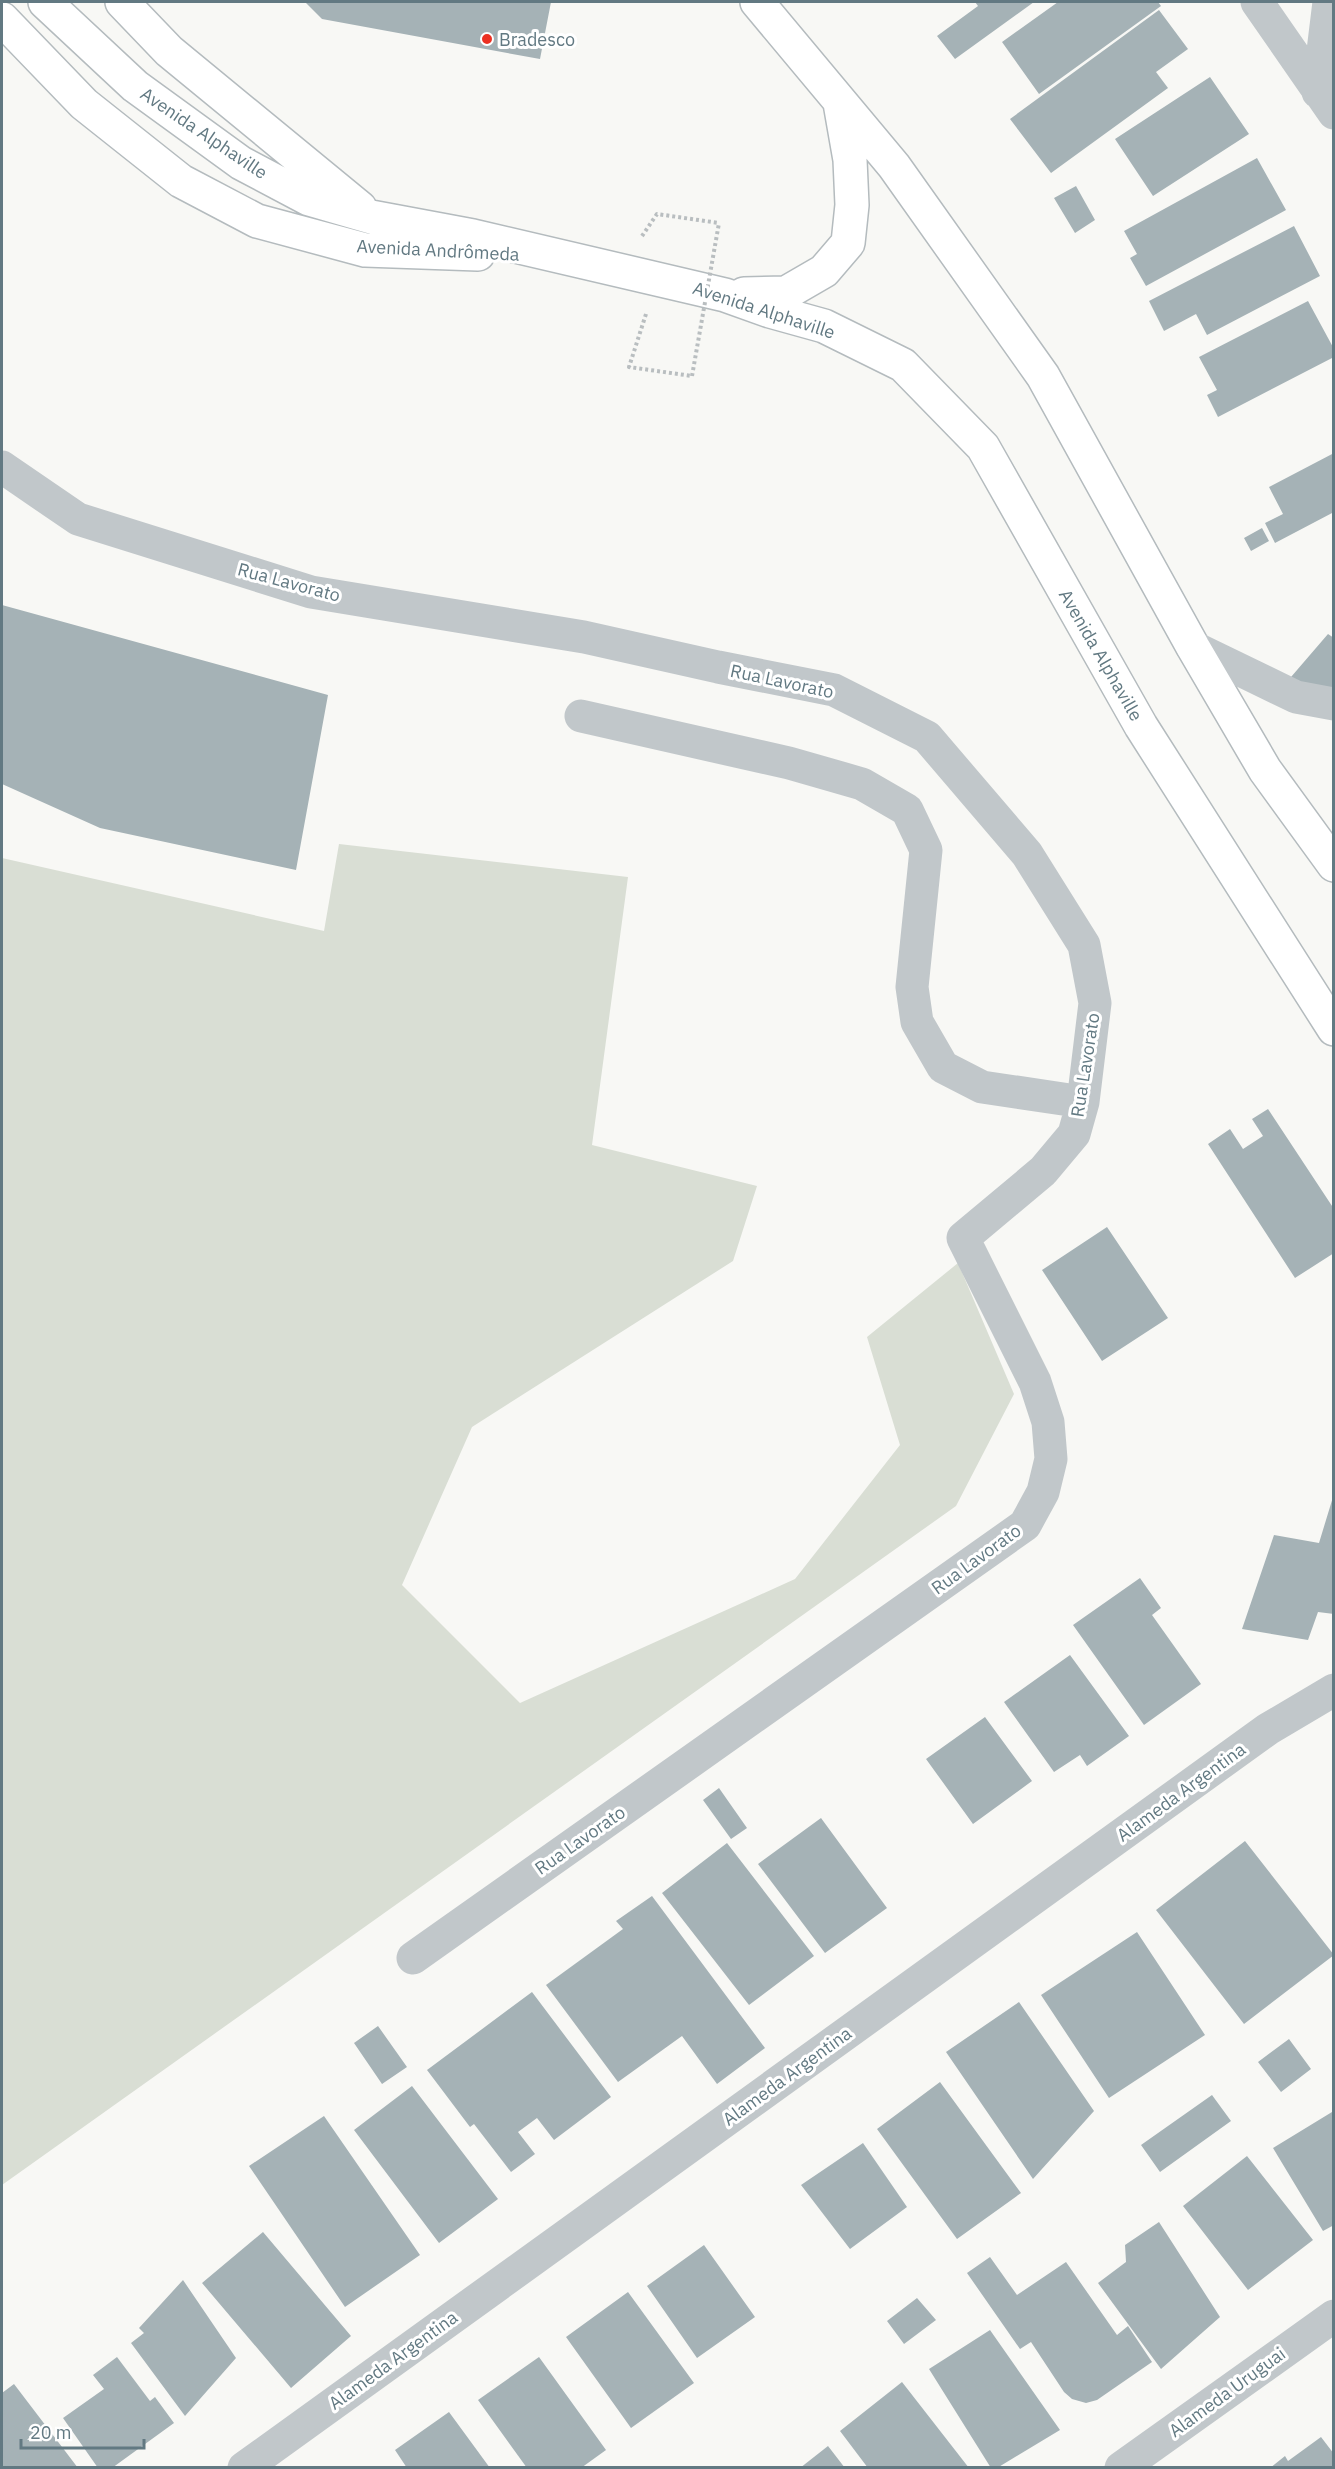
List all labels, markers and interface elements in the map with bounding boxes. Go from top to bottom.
place label: Bradesco [499,28,575,51]
marker: Bradesco [480,32,494,46]
street label: Avenida Alphaville [136,82,272,184]
street label: Avenida Andrômeda [356,234,520,266]
street label: Avenida Alphaville [690,276,838,344]
street label: Rua Lavorato [235,557,343,607]
street label: Avenida Alphaville [1054,585,1148,725]
street label: Rua Lavorato [728,659,836,703]
street label: Rua Lavorato [1065,1011,1105,1119]
street label: Rua Lavorato [927,1519,1025,1599]
street label: Alameda Argentina [1112,1737,1250,1847]
street label: Rua Lavorato [530,1800,630,1880]
street label: Alameda Argentina [718,2021,856,2131]
street label: Alameda Argentina [324,2305,462,2415]
street label: Alameda Uruguai [1164,2342,1290,2442]
scale bar [21,2412,144,2450]
text: 20 m [30,2421,72,2444]

